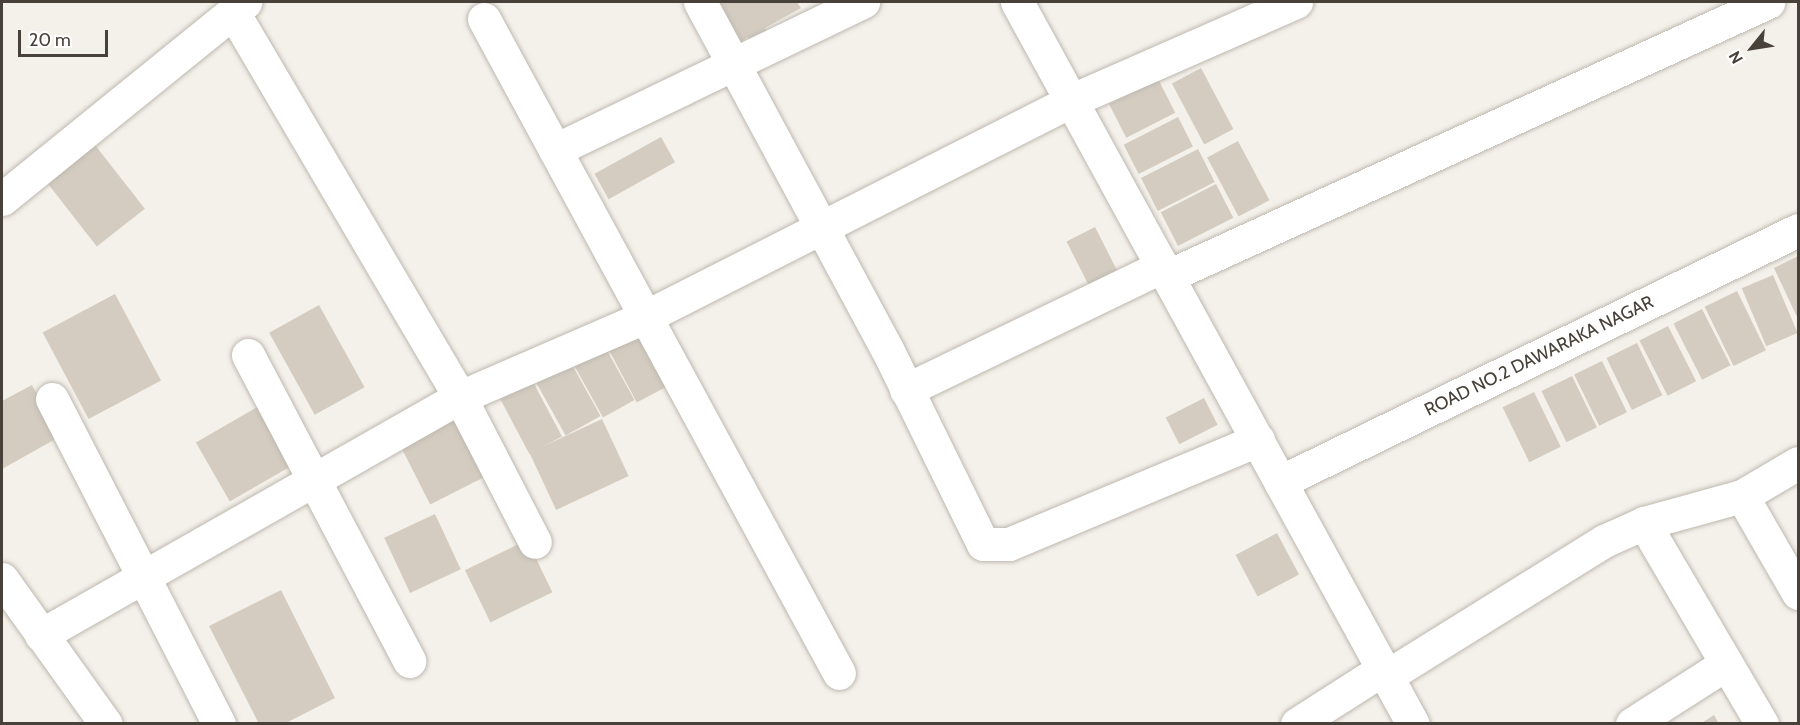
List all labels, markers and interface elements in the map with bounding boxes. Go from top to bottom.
scale bar [21,18,111,56]
north arrow [1722,18,1782,78]
text: 20 m [29,29,71,51]
text: N [1725,48,1747,67]
street label: ROAD NO.2 DAWARAKA NAGAR [1421,291,1657,421]

